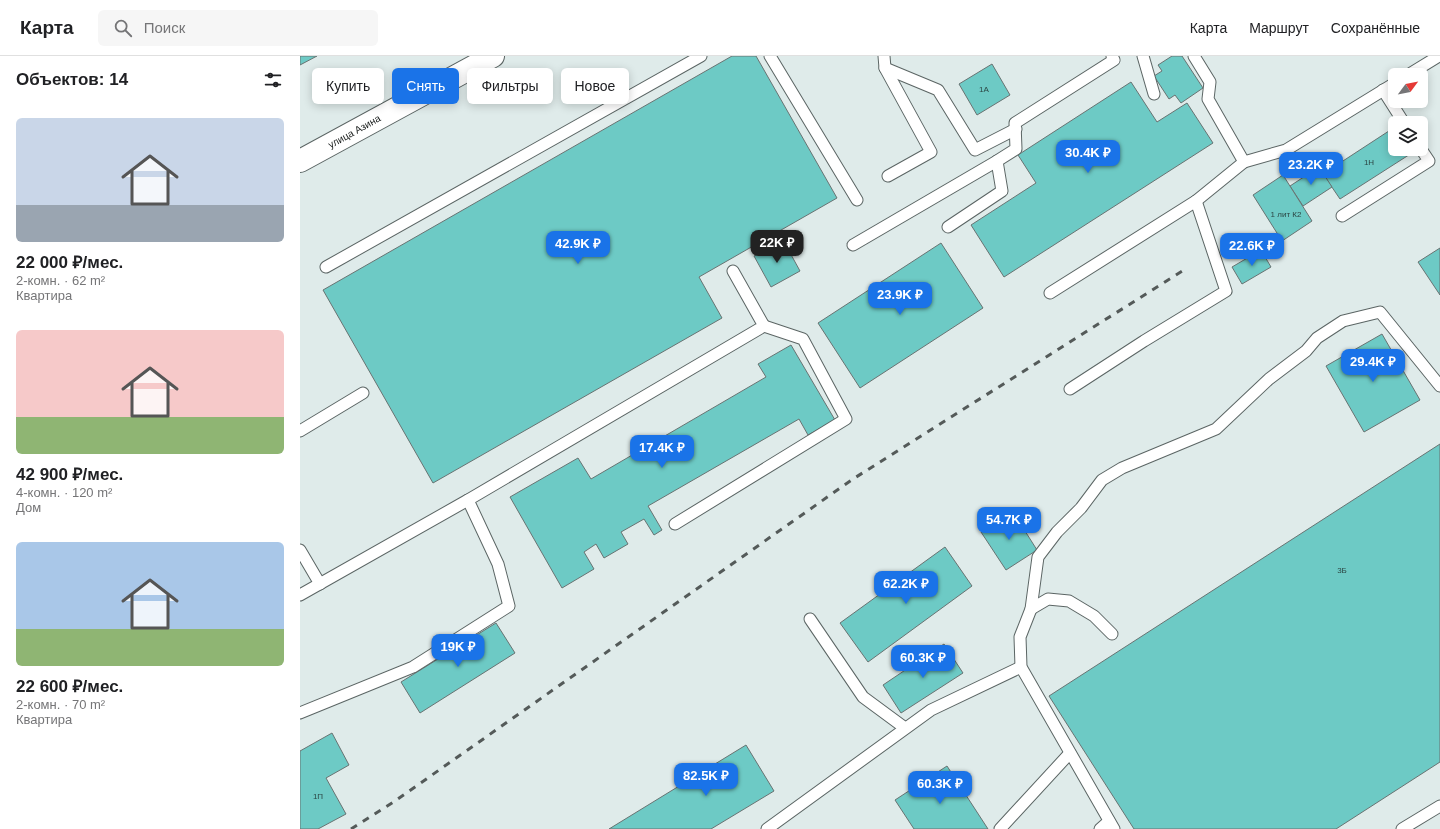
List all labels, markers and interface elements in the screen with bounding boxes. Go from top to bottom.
search box [98,10,378,46]
text: Карта [20,17,74,38]
icon: search [112,17,134,39]
text: Поиск [144,19,185,36]
text: Карта [1190,20,1227,36]
text: Маршрут [1249,20,1309,36]
text: Сохранённые [1331,20,1420,36]
chip: Купить [312,68,384,104]
chip: Снять [392,68,459,104]
chip: Фильтры [467,68,553,104]
chip: Новое [561,68,629,104]
north arrow [1388,68,1428,108]
map controls [1388,68,1428,156]
icon: filters [262,69,284,91]
text: Объектов: 14 [16,70,128,89]
house number: 1А [979,85,990,94]
street label: улица Азина [326,112,383,150]
button: layers [1388,116,1428,156]
pin: 30.4K ₽ [1051,140,1125,174]
icon: home [114,144,186,216]
text: 30.4K ₽ [1065,145,1111,160]
pin: 23.2K ₽ [1274,152,1348,186]
text: 23.2K ₽ [1288,157,1334,172]
house number: 1Н [1364,158,1374,167]
house number: 1 лит К2 [1271,210,1302,219]
pin: 22K ₽ [749,230,805,264]
pin: 42.9K ₽ [541,231,615,265]
pin: 22.6K ₽ [1215,233,1289,267]
text: 22K ₽ [759,235,795,250]
text: 42.9K ₽ [555,236,601,251]
text: 22.6K ₽ [1229,238,1275,253]
text: 22 000 ₽/мес. [16,253,123,272]
text: 2-комн. · 62 m² [16,273,105,288]
pin: 23.9K ₽ [863,282,937,316]
text: 23.9K ₽ [877,287,923,302]
text: Квартира [16,288,72,303]
pin: 29.4K ₽ [1336,349,1410,383]
text: 29.4K ₽ [1350,354,1396,369]
icon: home [114,356,186,428]
pin: 17.4K ₽ [625,435,699,469]
text: 17.4K ₽ [639,440,685,455]
text: 42 900 ₽/мес. [16,465,123,484]
text: 4-комн. · 120 m² [16,485,112,500]
text: Дом [16,500,41,515]
pin: 54.7K ₽ [972,507,1046,541]
text: 54.7K ₽ [986,512,1032,527]
house number: 3Б [1337,566,1347,575]
icon: home [114,568,186,640]
pin: 62.2K ₽ [869,571,943,605]
text: 62.2K ₽ [883,576,929,591]
pin: 19K ₽ [430,634,486,668]
text: 19K ₽ [440,639,476,654]
pin: 60.3K ₽ [886,645,960,679]
text: 60.3K ₽ [900,650,946,665]
text: 22 600 ₽/мес. [16,677,123,696]
text: 2-комн. · 70 m² [16,697,105,712]
text: Квартира [16,712,72,727]
pin: 82.5K ₽ [669,763,743,797]
text: 82.5K ₽ [683,768,729,783]
pin: 60.3K ₽ [903,771,977,805]
text: 60.3K ₽ [917,776,963,791]
house number: 1П [313,792,323,801]

